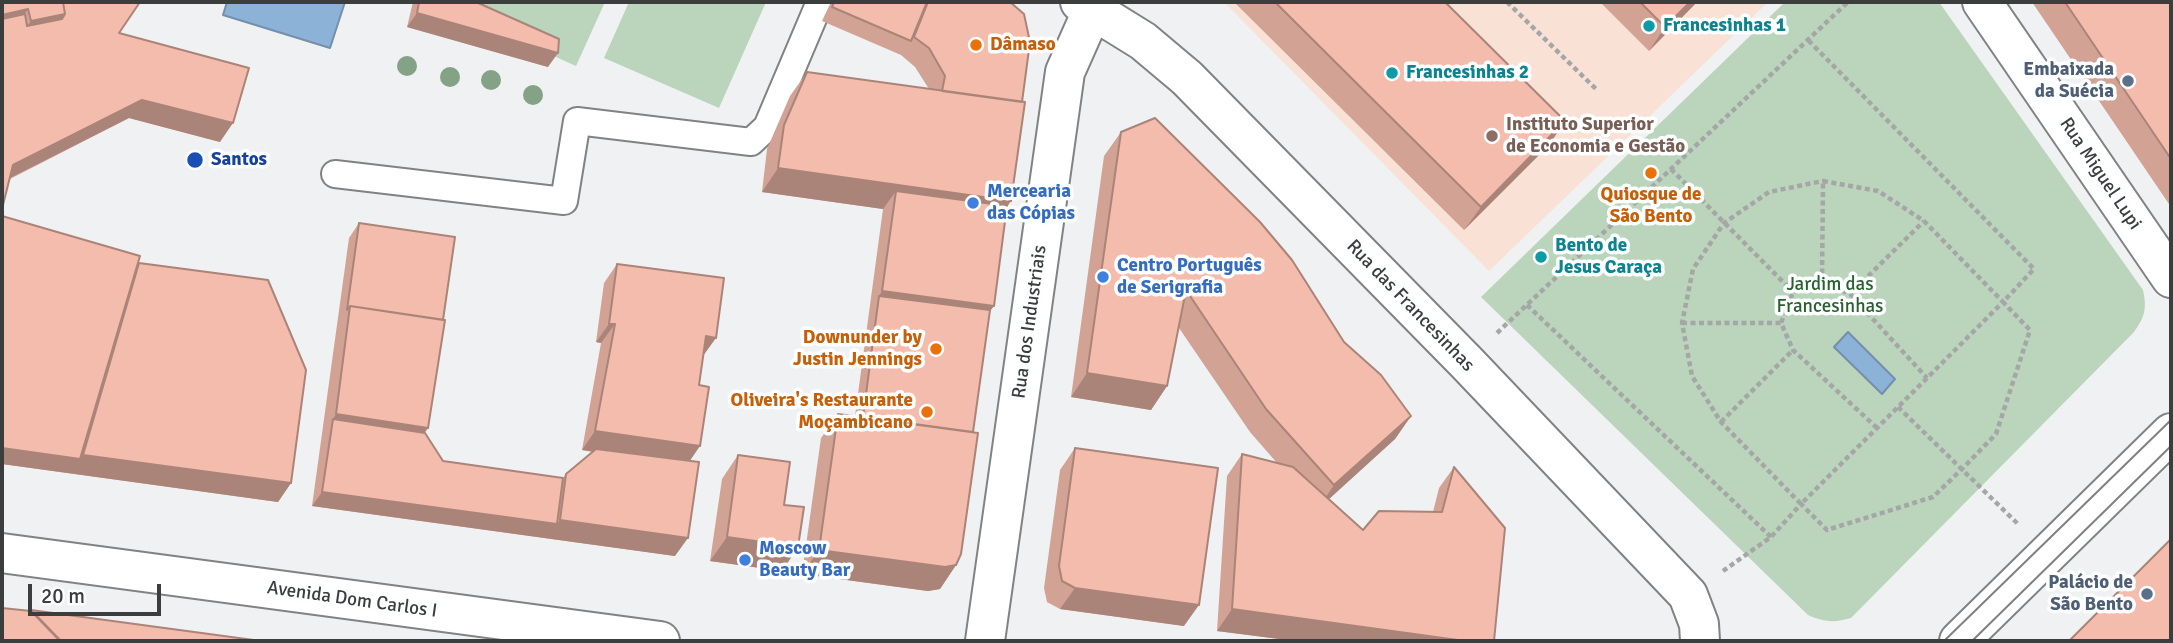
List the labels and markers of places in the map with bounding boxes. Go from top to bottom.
place label: Francesinhas 1 [1663,15,1786,37]
marker: Francesinhas 1 [1641,18,1657,34]
place label: Dâmaso [990,34,1056,56]
marker: Dâmaso [968,37,984,53]
place label: Embaixada da Suécia [2023,59,2114,103]
place label: Francesinhas 2 [1406,62,1529,84]
marker: Francesinhas 2 [1384,65,1400,81]
marker: Embaixada da Suécia [2120,73,2136,89]
place label: Instituto Superior de Economia e Gestão [1506,114,1685,158]
marker: Instituto Superior de Economia e Gestão [1484,128,1500,144]
place label: Santos [211,149,267,171]
marker: Santos [185,150,205,170]
marker: Quiosque de São Bento [1643,165,1659,181]
place label: Mercearia das Cópias [987,181,1075,225]
place label: Quiosque de São Bento [1600,184,1702,228]
marker: Mercearia das Cópias [965,195,981,211]
place label: Bento de Jesus Caraça [1555,235,1662,279]
marker: Bento de Jesus Caraça [1533,249,1549,265]
place label: Centro Português de Serigrafia [1117,255,1262,299]
marker: Centro Português de Serigrafia [1095,269,1111,285]
place label: Downunder by Justin Jennings [793,327,922,371]
marker: Downunder by Justin Jennings [928,341,944,357]
place label: Oliveira's Restaurante Moçambicano [731,390,913,434]
marker: Oliveira's Restaurante Moçambicano [919,404,935,420]
place label: Moscow Beauty Bar [759,538,850,582]
marker: Moscow Beauty Bar [737,552,753,568]
place label: Palácio de São Bento [2048,572,2133,616]
marker: Palácio de São Bento [2139,586,2155,602]

